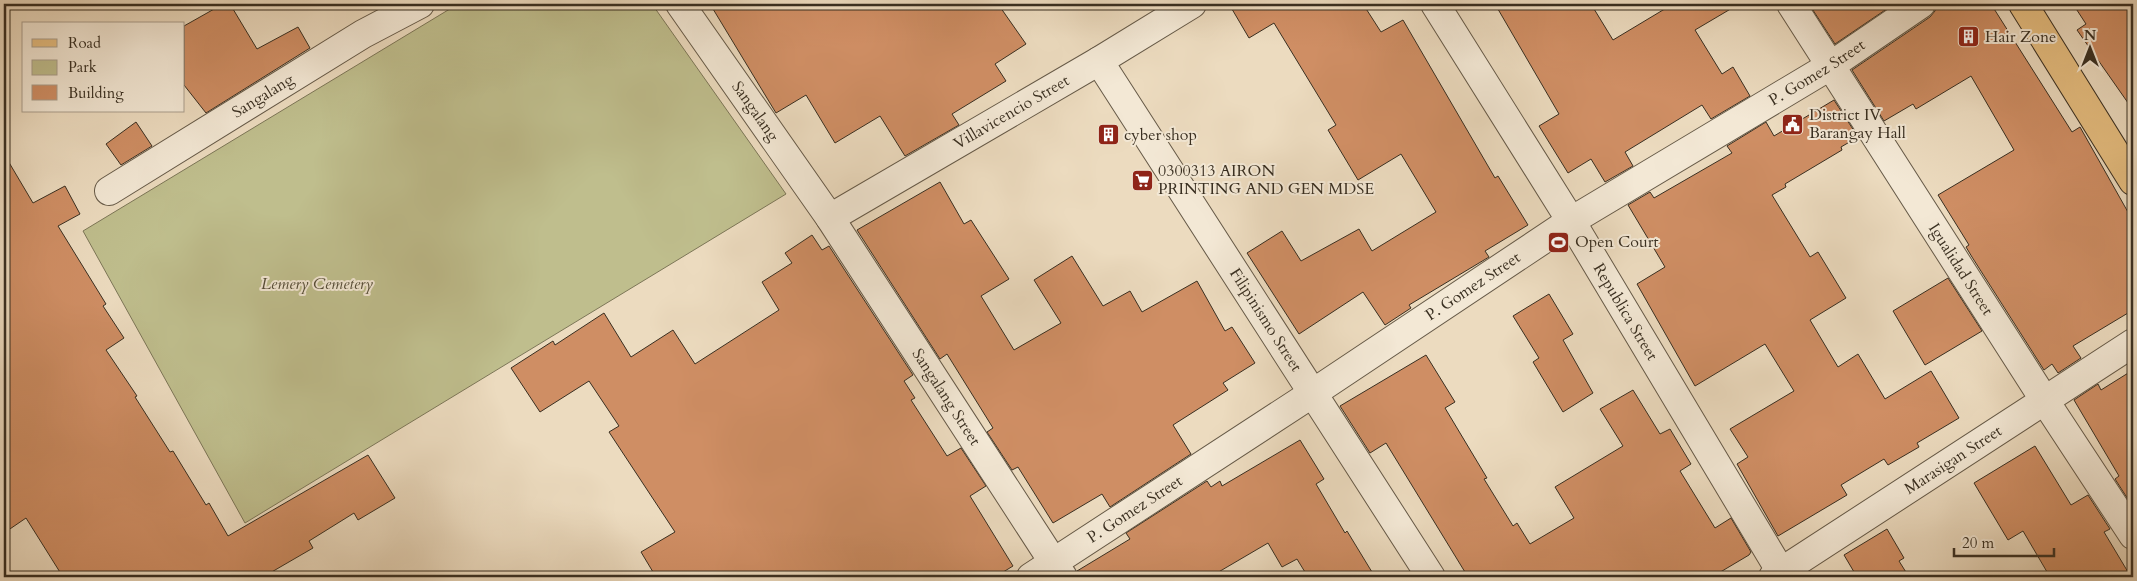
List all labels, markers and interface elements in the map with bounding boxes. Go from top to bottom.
legend [22,22,185,112]
north arrow [2064,22,2114,72]
building icon: Hair Zone [1957,25,1981,49]
place label: Hair Zone [1985,26,2056,48]
text: N [2084,26,2096,45]
text: Road [68,33,101,53]
street label: P. Gomez Street [1765,34,1870,111]
text: Park [68,57,97,77]
street label: Sangalang [228,68,298,123]
street label: Villavicencio Street [949,70,1073,155]
street label: Sangalang [726,77,784,146]
text: Building [68,83,124,103]
place label: District IV Barangay Hall [1809,104,1906,144]
public building icon: District IV Barangay Hall [1781,112,1805,136]
building icon: cyber shop [1096,123,1120,147]
place label: cyber shop [1124,124,1197,146]
place label: 0300313 AIRON PRINTING AND GEN MDSE [1158,160,1374,200]
supermarket icon: 0300313 AIRON PRINTING AND GEN MDSE [1130,168,1154,192]
street label: Igualidad Street [1923,219,1998,320]
sports icon: Open Court [1547,230,1571,254]
place label: Open Court [1575,231,1659,253]
street label: P. Gomez Street [1421,247,1525,326]
street label: Republica Street [1588,259,1663,365]
street label: Filipinismo Street [1224,264,1307,376]
park label: Lemery Cemetery [261,273,373,295]
street label: Sangalang Street [907,344,986,450]
street label: Marasigan Street [1900,420,2006,500]
street label: P. Gomez Street [1083,470,1187,548]
scale bar [1954,526,2054,558]
text: 20 m [1962,533,1994,553]

